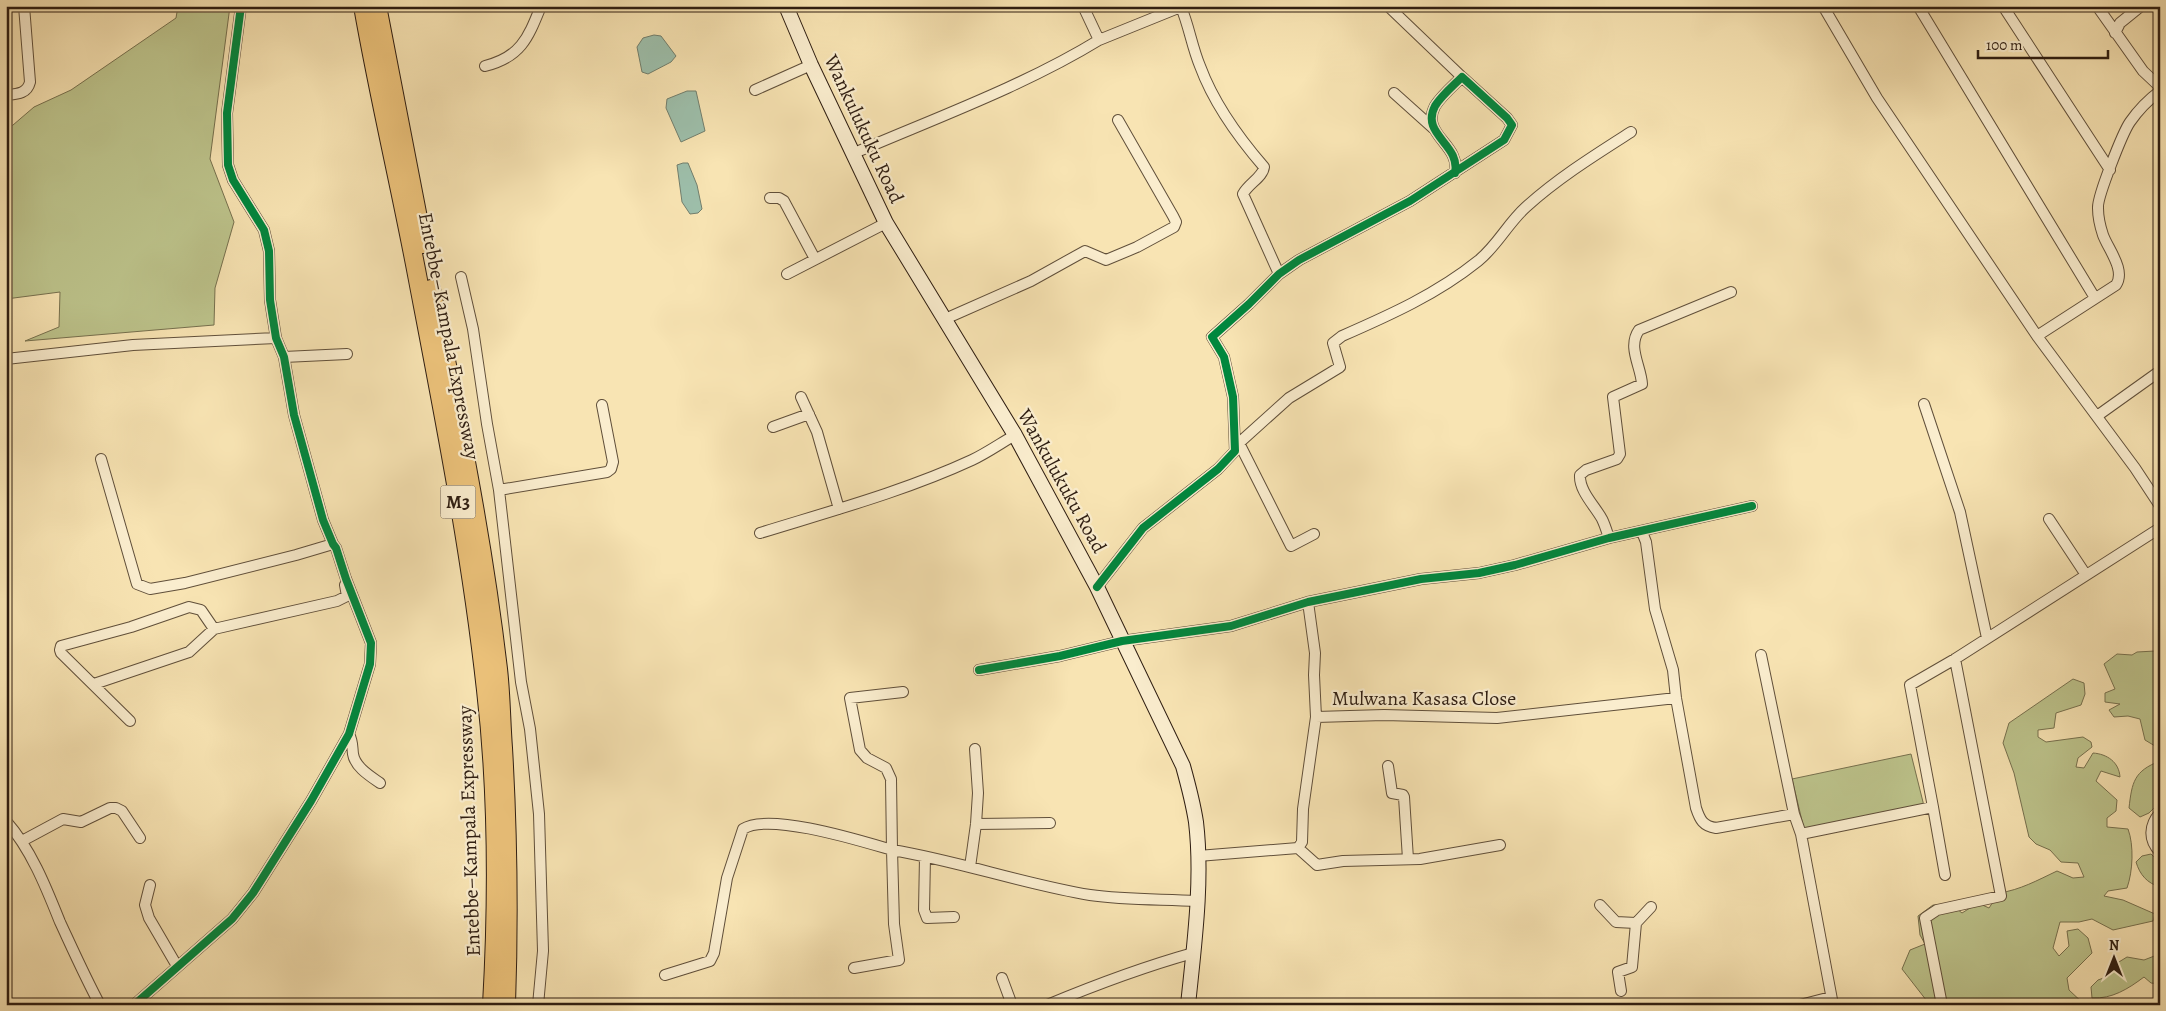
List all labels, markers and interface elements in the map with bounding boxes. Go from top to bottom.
scale bar [1978,28,2108,60]
text: 100 m [1986,35,2023,55]
street label: Wankulukuku Road [817,49,910,208]
street label: Entebbe–Kampala Expressway [412,210,486,463]
street label: Wankulukuku Road [1011,403,1113,558]
road number: M3 [440,486,476,518]
street label: Mulwana Kasasa Close [1332,685,1516,712]
street label: Entebbe–Kampala Expressway [451,704,487,957]
north arrow [2088,934,2138,984]
text: N [2109,936,2119,955]

